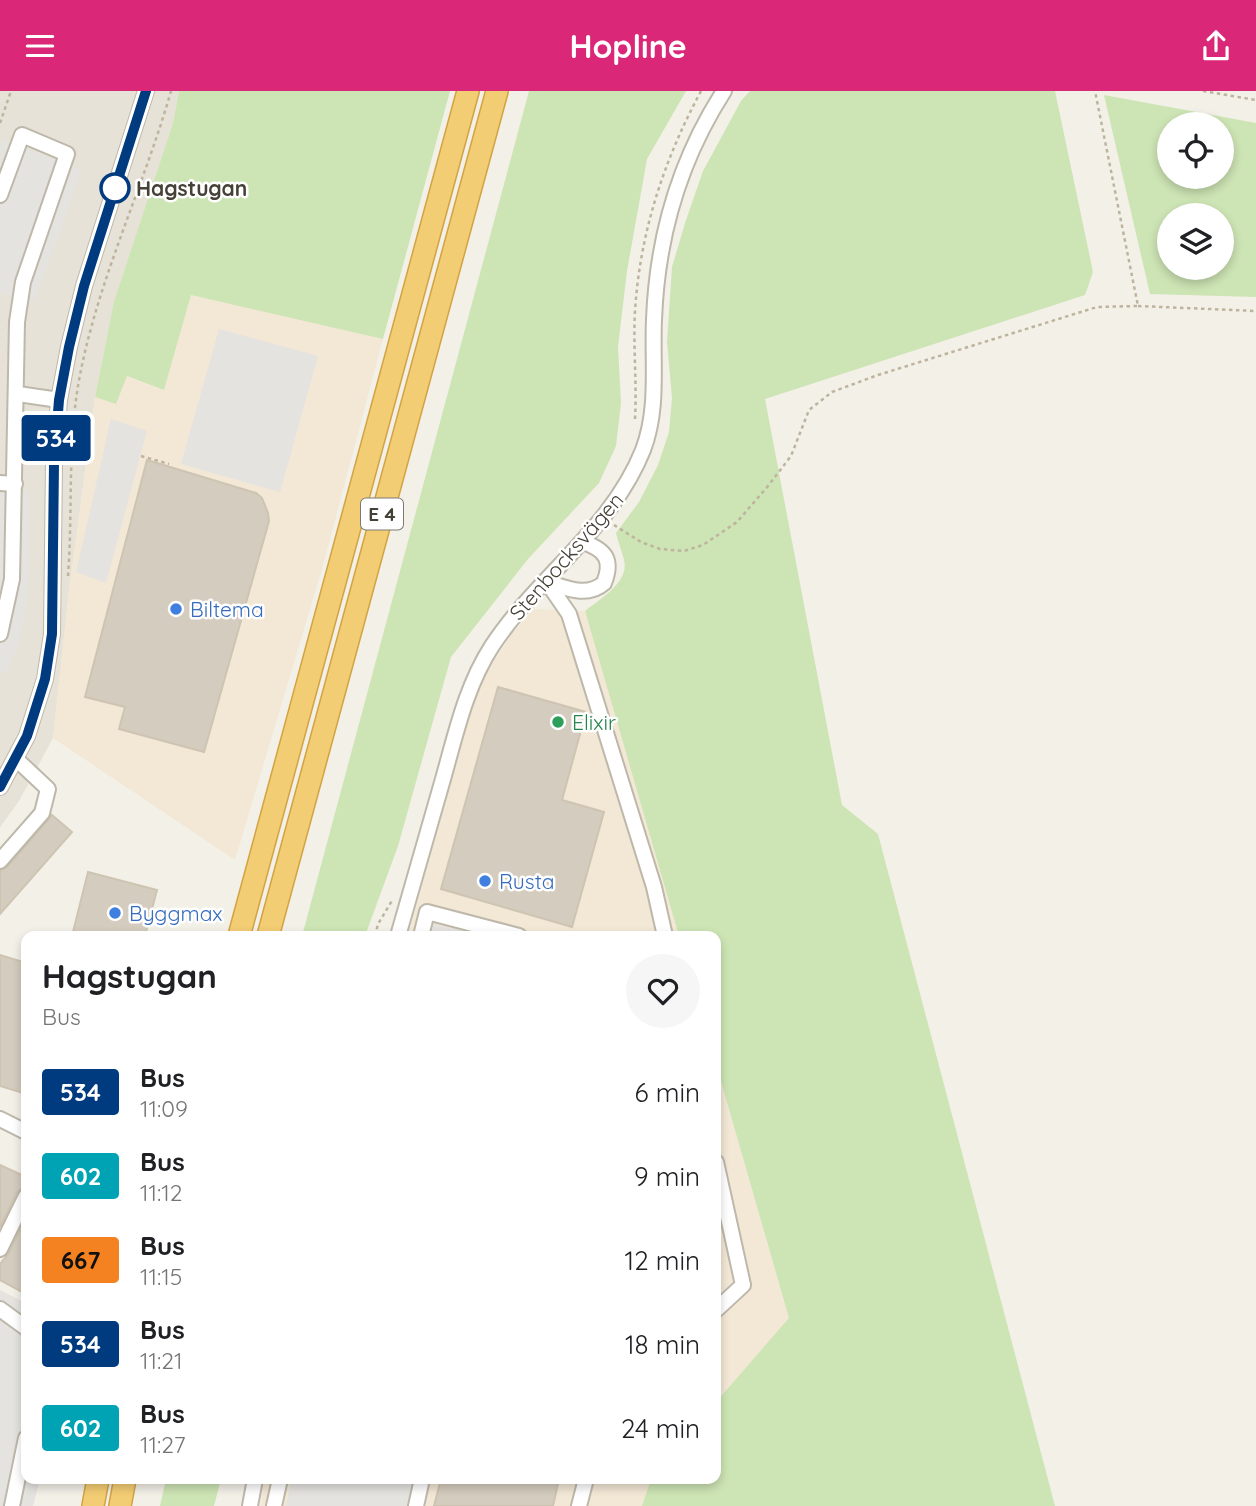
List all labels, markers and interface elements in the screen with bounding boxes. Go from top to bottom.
text: Hopline [569,26,687,66]
icon: menu [21,27,59,65]
icon: share [1197,27,1235,65]
map controls [1157,112,1234,280]
button: locate [1157,112,1234,189]
marker: Hagstugan [100,173,130,203]
place label: Hagstugan [136,175,247,201]
button: layers [1157,203,1234,280]
line badge: 534 [16,415,96,461]
text: 534 [36,423,76,453]
street label: Stenbocksvägen [504,487,628,625]
road number: E 4 [361,499,403,529]
place label: Biltema [190,596,264,622]
marker: Biltema [168,601,184,617]
place label: Elixir [572,709,616,735]
marker: Elixir [550,714,566,730]
place label: Rusta [499,868,555,894]
marker: Rusta [477,873,493,889]
place label: Byggmax [129,900,223,926]
marker: Byggmax [107,905,123,921]
button: heart [626,954,700,1028]
text: Hagstugan [42,955,217,996]
text: Bus [42,1002,81,1031]
text: Bus [140,1061,185,1094]
text: 6 min [635,1076,700,1109]
text: 534 [60,1077,101,1107]
text: 11:09 [140,1094,188,1123]
text: Bus [140,1145,185,1178]
text: 9 min [634,1160,700,1193]
text: 602 [60,1161,101,1191]
text: 11:12 [140,1178,183,1207]
text: Bus [140,1229,185,1262]
text: 12 min [625,1244,700,1277]
text: 667 [61,1245,100,1275]
text: 11:15 [140,1262,182,1291]
text: Bus [140,1313,185,1346]
text: 18 min [625,1328,700,1361]
text: 534 [60,1329,101,1359]
text: 11:21 [140,1346,183,1375]
text: Bus [140,1397,185,1430]
text: 24 min [621,1412,700,1445]
text: 602 [60,1413,101,1443]
text: 11:27 [140,1430,185,1459]

